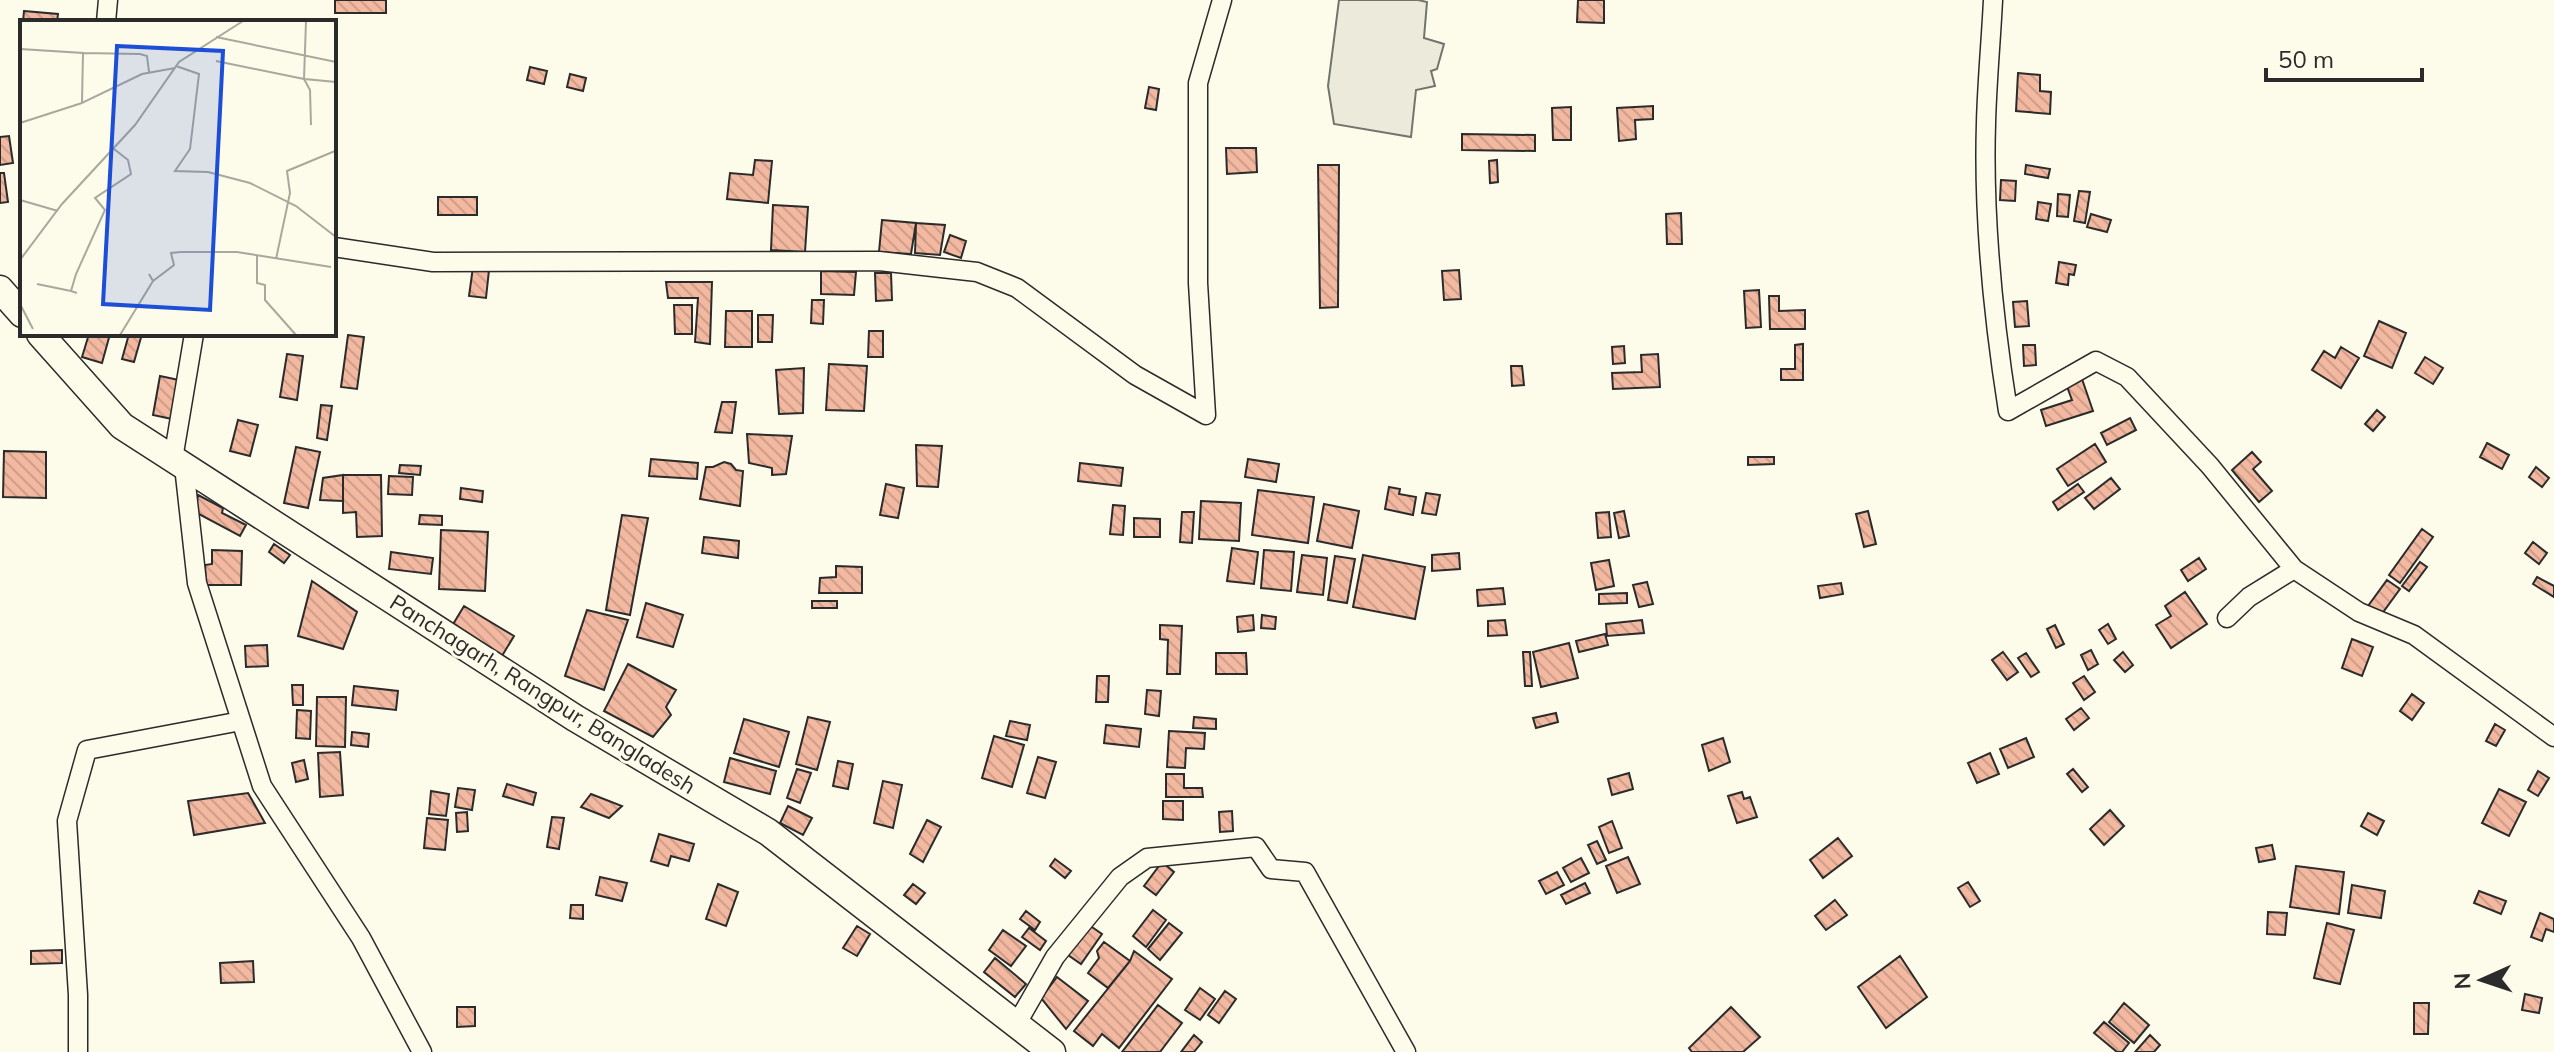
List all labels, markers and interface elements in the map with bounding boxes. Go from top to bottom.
inset map [20,20,336,336]
scale bar [2266,32,2422,82]
text: 50 m [2278,44,2334,74]
street label: Panchagarh, Rangpur, Bangladesh [385,588,701,800]
north arrow [2442,940,2522,1020]
text: N [2448,972,2476,990]

